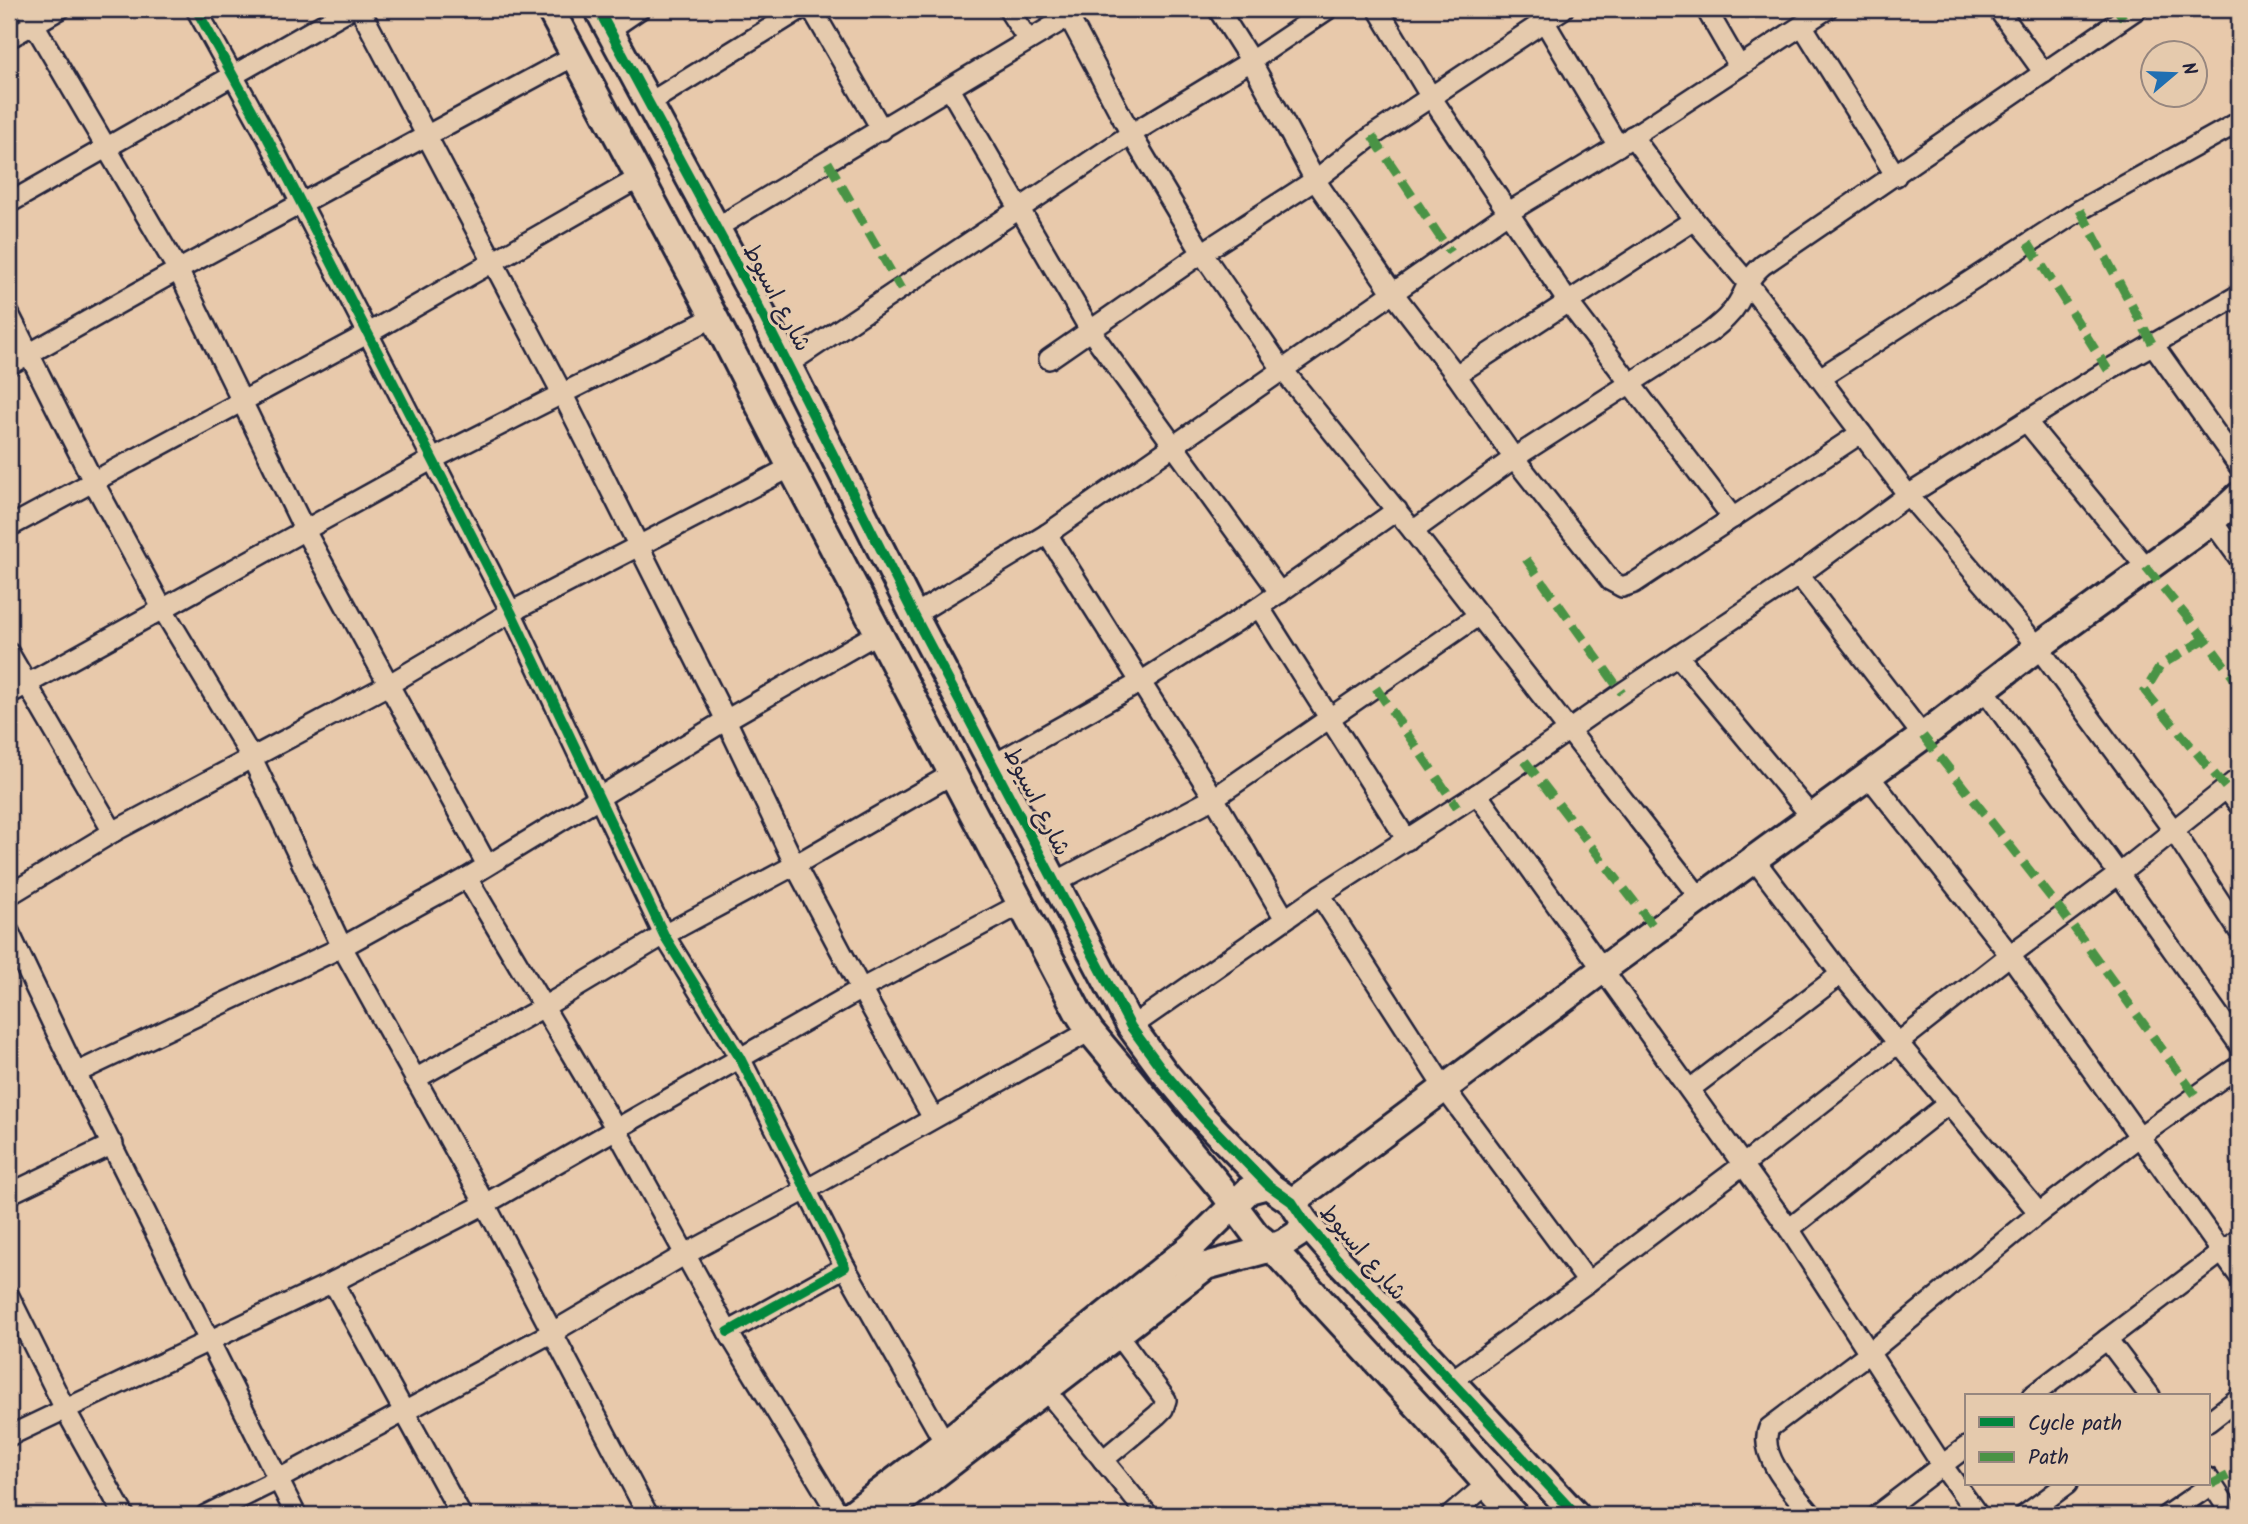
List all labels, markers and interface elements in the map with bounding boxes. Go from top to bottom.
north arrow [2140,38,2210,108]
text: N [2172,59,2204,80]
street label: شارع اسيوط [732,237,820,359]
street label: شارع اسيوط [993,741,1079,863]
street label: شارع اسيوط [1310,1197,1414,1309]
legend [1965,1394,2210,1486]
text: Cycle path [2028,1408,2122,1441]
text: Path [2028,1442,2069,1475]

